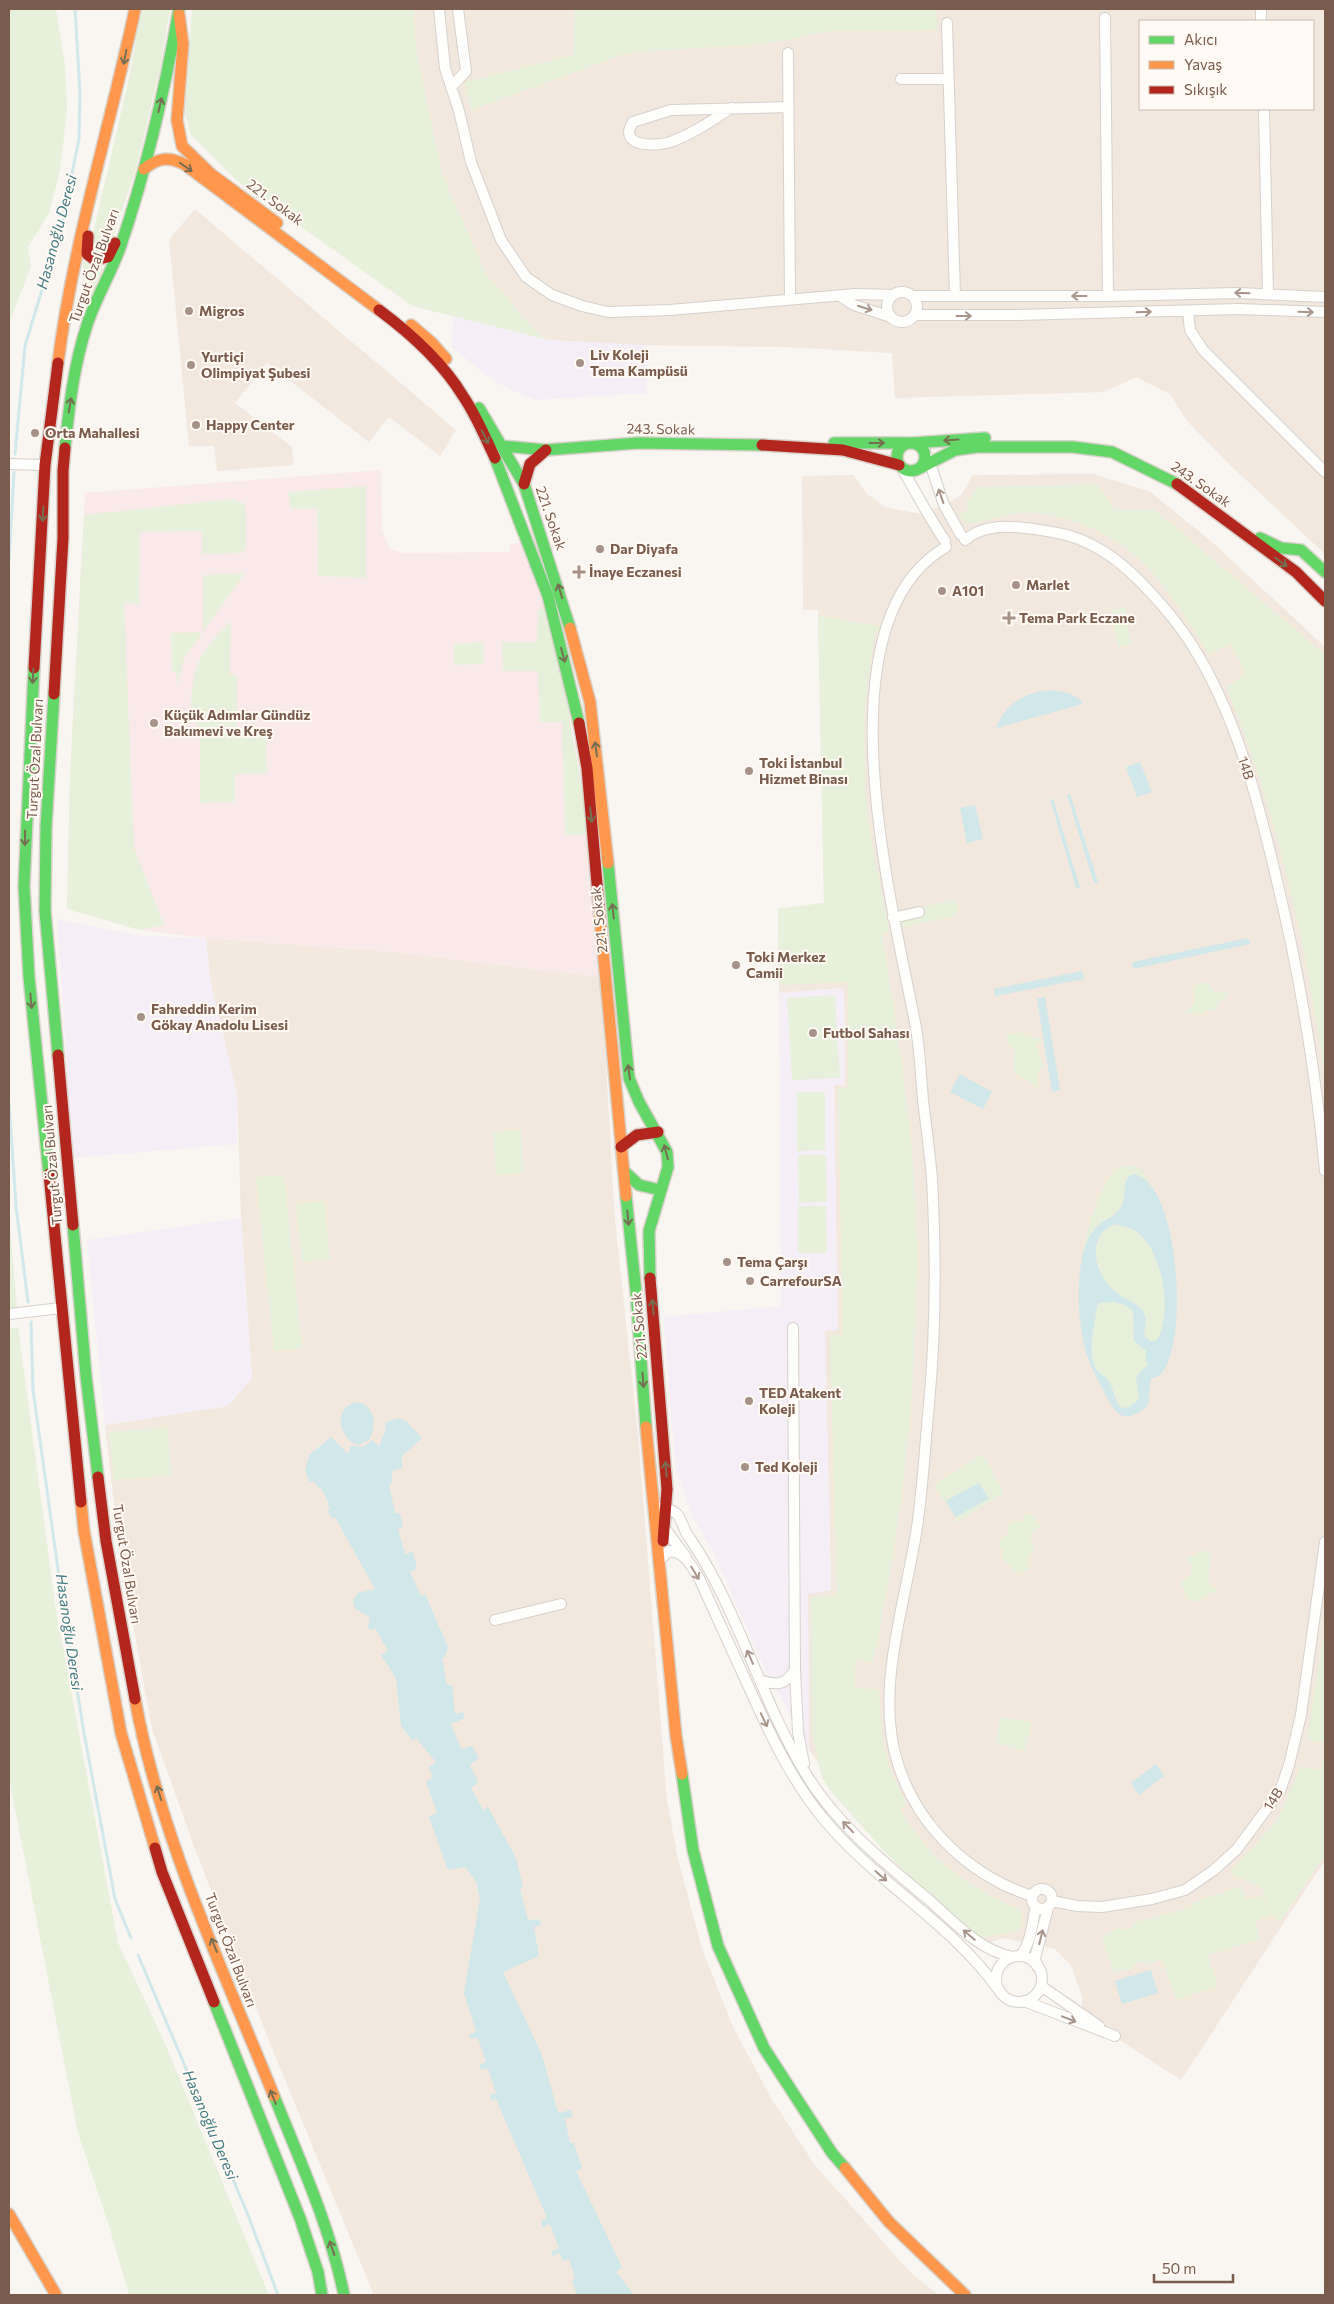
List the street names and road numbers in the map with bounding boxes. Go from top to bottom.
street label: 221. Sokak [244,175,307,229]
street label: Turgut Özal Bulvarı [65,206,122,326]
street label: 243. Sokak [626,419,696,438]
street label: 243. Sokak [1168,457,1235,510]
street label: 221. Sokak [533,484,570,552]
street label: Turgut Özal Bulvarı [23,698,46,820]
street label: 14B [1235,754,1258,782]
street label: 221. Sokak [587,886,610,954]
street label: Turgut Özal Bulvarı [38,1104,65,1226]
street label: 221. Sokak [627,1292,650,1360]
street label: Turgut Özal Bulvarı [110,1503,145,1625]
street label: 14B [1259,1784,1286,1813]
street label: Turgut Özal Bulvarı [202,1890,261,2009]

